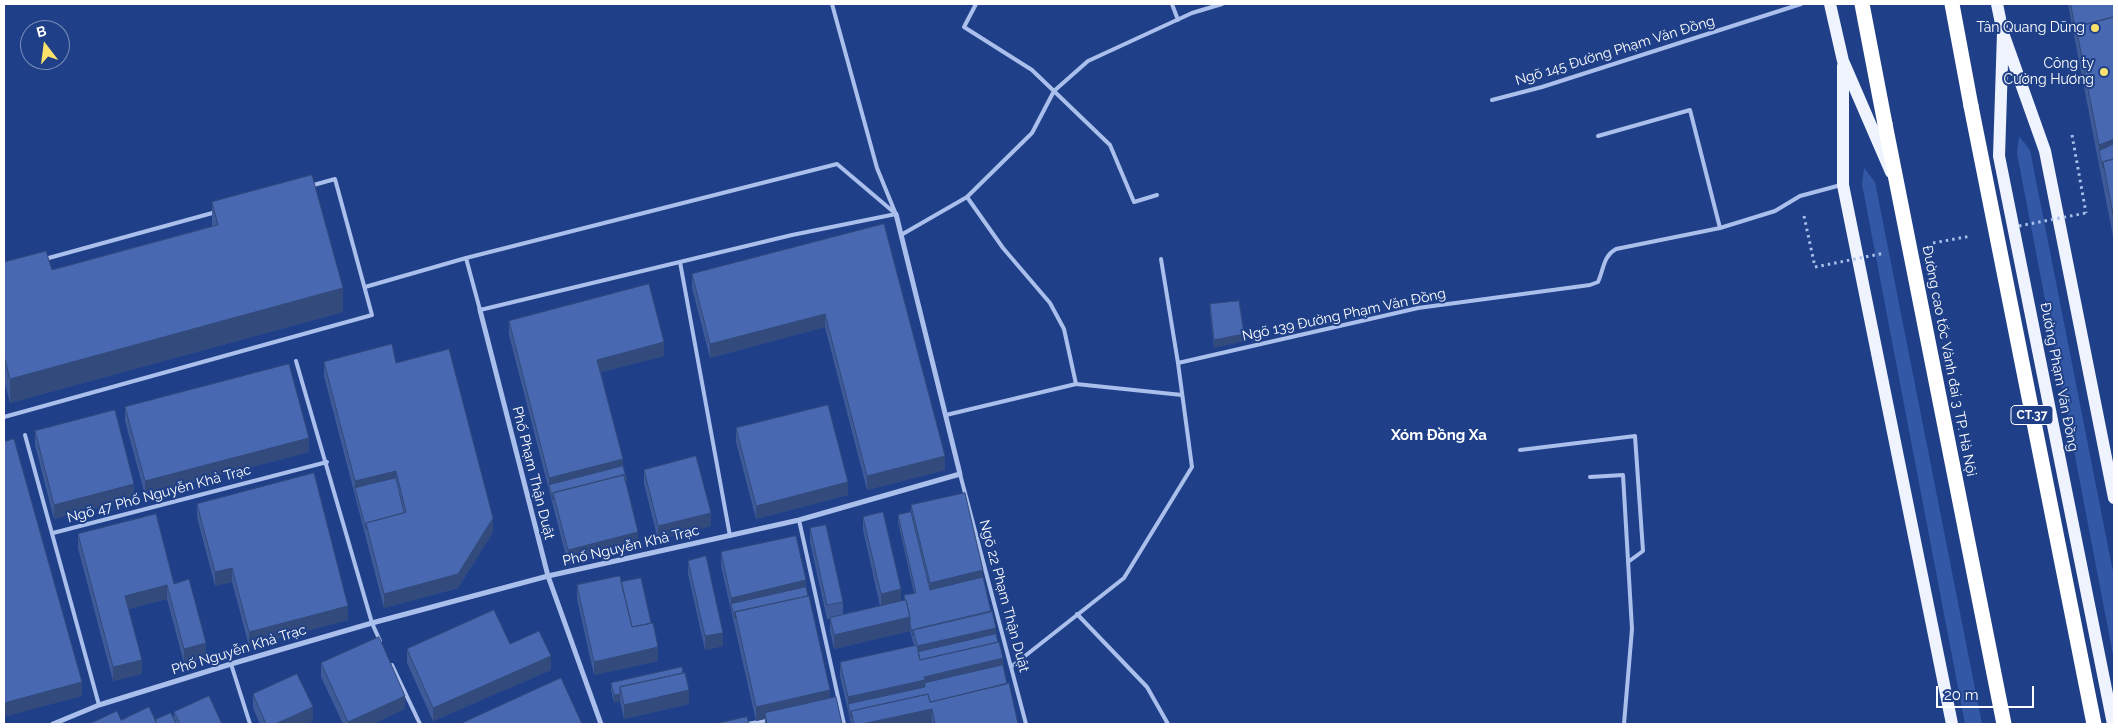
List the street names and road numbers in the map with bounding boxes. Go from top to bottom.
street label: Ngõ 145 Đường Phạm Văn Đồng [1513,13,1717,89]
street label: Đường cao tốc Vành đai 3 TP. Hà Nội [1918,244,1980,478]
street label: Ngõ 139 Đường Phạm Văn Đồng [1241,285,1447,345]
street label: Đường Phạm Văn Đồng [2036,301,2082,453]
street label: Phố Phạm Thận Duật [508,405,558,541]
road number: CT.37 [2011,406,2053,424]
street label: Ngõ 47 Phố Nguyễn Khả Trạc [65,461,253,527]
street label: Ngõ 22 Phạm Thận Duật [976,518,1032,674]
street label: Phố Nguyễn Khả Trạc [561,522,701,570]
street label: Phố Nguyễn Khả Trạc [170,622,308,678]

